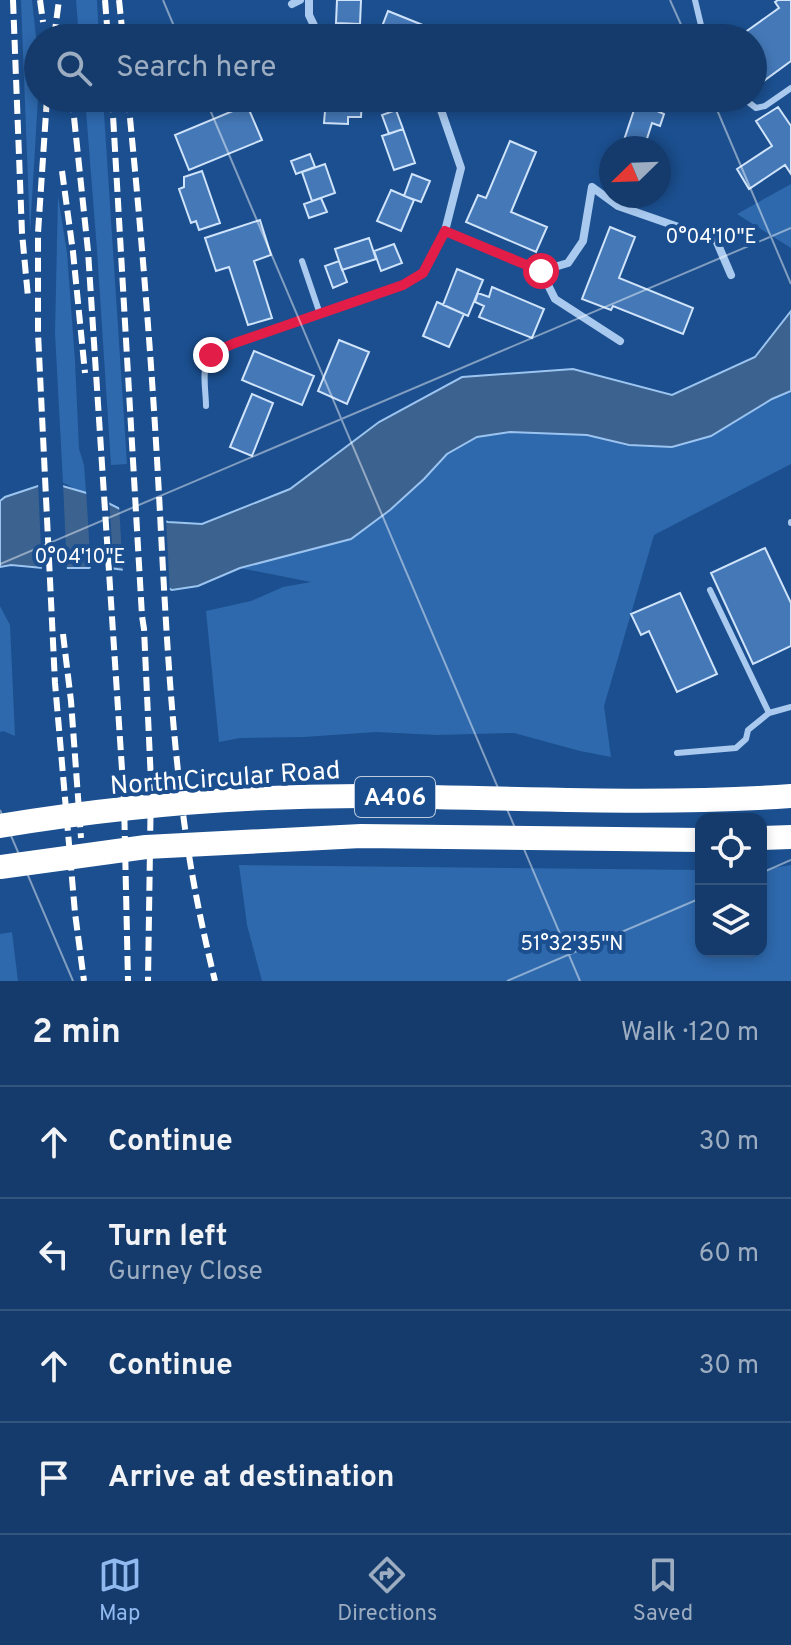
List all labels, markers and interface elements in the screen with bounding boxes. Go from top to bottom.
search box [24,24,767,112]
icon: search [52,46,96,90]
text: Search here [116,50,276,87]
north arrow [599,136,671,208]
text: 0°04'10"E [666,225,756,251]
route start [523,253,559,289]
route end [193,337,229,373]
text: 0°04'10"E [35,545,125,571]
street label: North Circular Road [109,755,341,804]
road number: A406 [355,777,435,817]
map controls [695,813,767,957]
button: locate [695,813,767,885]
button: layers [695,885,767,957]
text: 51°32'35"N [521,932,623,958]
text: 2 min [32,1012,121,1055]
text: Walk · 120 m [621,1017,759,1050]
icon: ahead [32,1120,76,1164]
text: Continue [108,1124,233,1161]
text: 30 m [699,1126,759,1159]
text: Turn left [108,1219,228,1256]
icon: left [32,1232,76,1276]
text: 60 m [699,1238,759,1271]
text: Gurney Close [108,1256,263,1289]
icon: ahead [32,1344,76,1388]
text: Continue [108,1348,233,1385]
text: 30 m [699,1350,759,1383]
icon: arrive [32,1456,76,1500]
text: Arrive at destination [108,1460,394,1497]
tab: Map [98,1553,142,1628]
tab: Directions [337,1553,437,1628]
tab: Saved [633,1553,693,1628]

